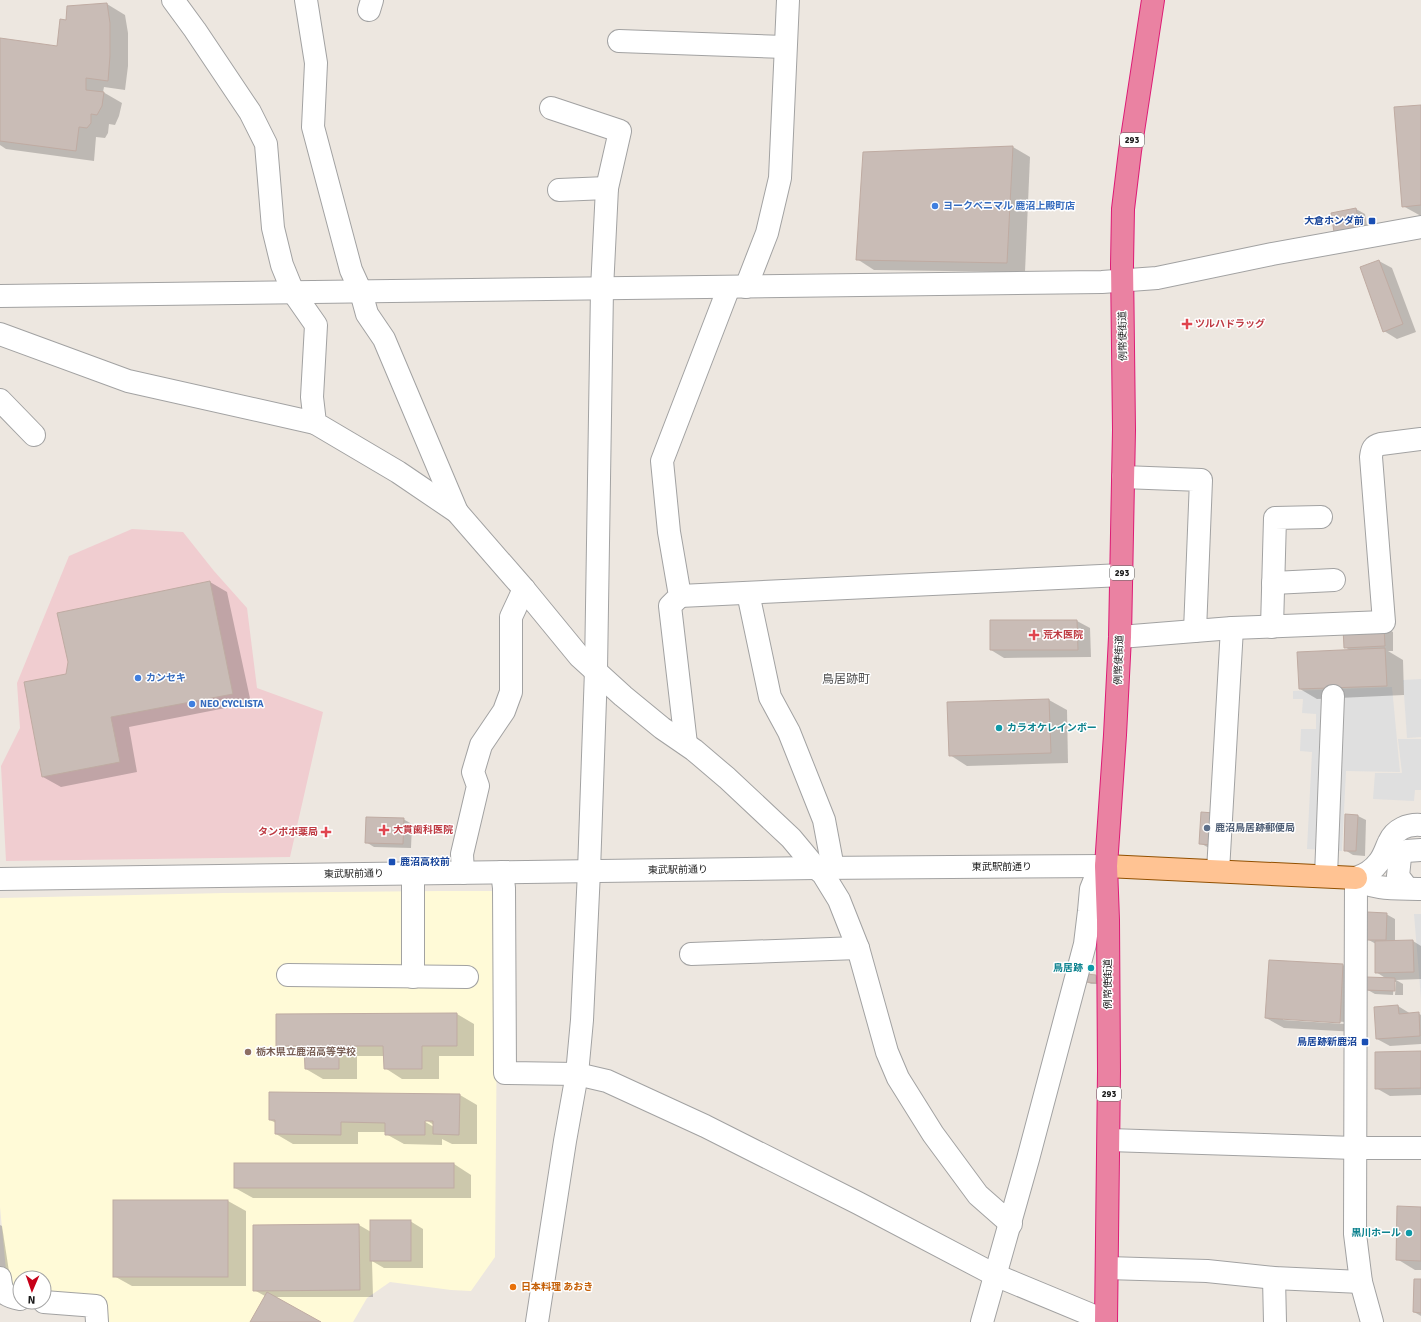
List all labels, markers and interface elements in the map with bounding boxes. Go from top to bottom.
road number: 293 [1120,133,1144,147]
place label: ヨークベニマル 鹿沼上殿町店 [943,200,1075,212]
marker: ヨークベニマル 鹿沼上殿町店 [930,201,940,211]
place label: 大倉ホンダ前 [1304,215,1364,227]
marker: 大倉ホンダ前 [1367,216,1377,226]
street label: 例幣使街道 [1117,311,1129,362]
place label: ツルハドラッグ [1195,318,1265,330]
marker: ツルハドラッグ [1182,319,1192,329]
road number: 293 [1110,566,1134,580]
marker: 荒木医院 [1028,629,1040,641]
place label: 荒木医院 [1043,629,1083,641]
street label: 例幣使街道 [1112,635,1126,686]
place label: カンセキ [146,672,186,684]
district label: 鳥居跡町 [822,672,870,687]
marker: カンセキ [133,673,143,683]
place label: NEO CYCLISTA [200,698,264,710]
marker: NEO CYCLISTA [187,699,197,709]
place label: カラオケレインボー [1007,722,1097,734]
marker: カラオケレインボー [994,723,1004,733]
place label: 鹿沼鳥居跡郵便局 [1215,822,1295,834]
marker: 鹿沼鳥居跡郵便局 [1202,823,1212,833]
marker: 大貫歯科医院 [378,824,390,836]
place label: 大貫歯科医院 [393,824,453,836]
place label: タンポポ薬局 [258,826,318,838]
marker: タンポポ薬局 [321,827,331,837]
place label: 鹿沼高校前 [400,856,450,868]
marker: 鹿沼高校前 [387,857,397,867]
street label: 東武駅前通り [972,861,1032,873]
street label: 東武駅前通り [648,863,708,877]
street label: 東武駅前通り [324,867,384,881]
street label: 例幣使街道 [1102,959,1114,1010]
place label: 鳥居跡 [1053,962,1083,974]
marker: 鳥居跡 [1086,963,1096,973]
place label: 鳥居跡新鹿沼 [1297,1036,1357,1048]
marker: 鳥居跡新鹿沼 [1360,1037,1370,1047]
place label: 栃木県立鹿沼高等学校 [256,1046,356,1058]
marker: 栃木県立鹿沼高等学校 [243,1047,253,1057]
road number: 293 [1097,1087,1121,1101]
place label: 黒川ホール [1351,1227,1401,1239]
marker: 黒川ホール [1404,1228,1414,1238]
north arrow [12,1270,52,1310]
place label: 日本料理 あおき [521,1281,593,1293]
marker: 日本料理 あおき [508,1282,518,1292]
text: N [28,1293,36,1306]

